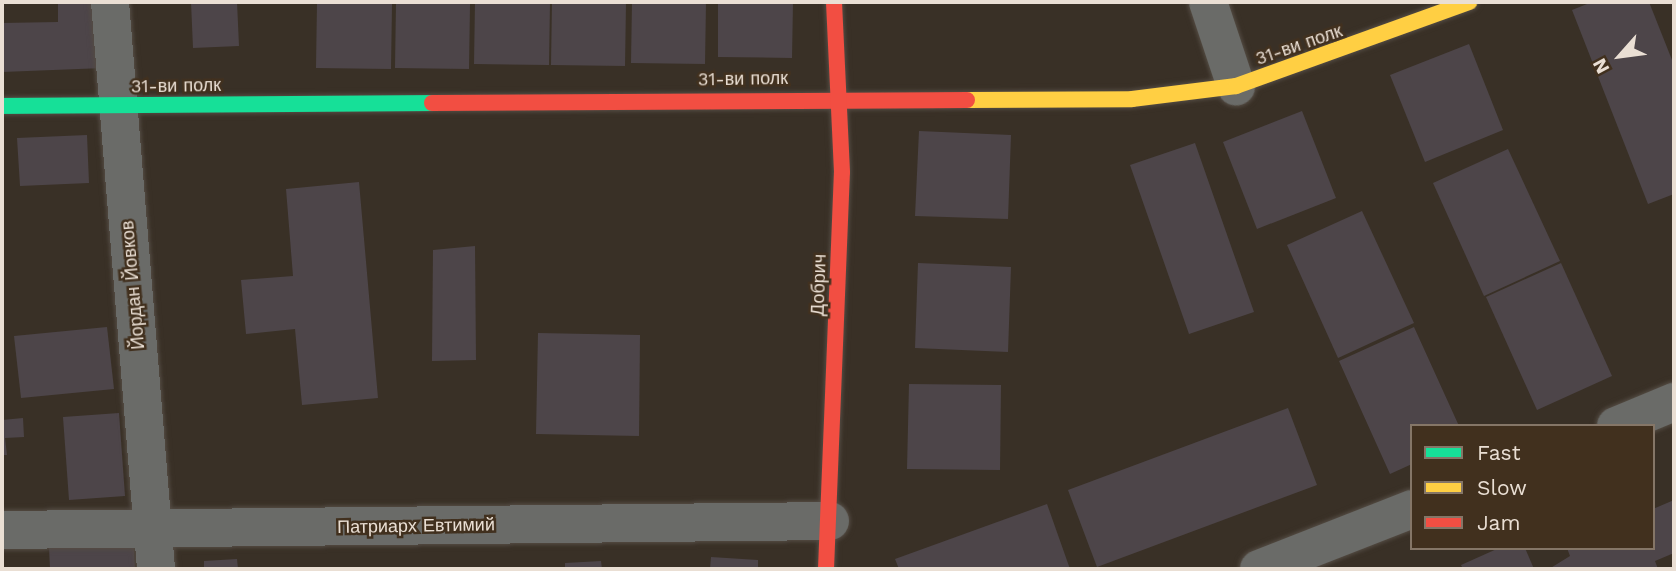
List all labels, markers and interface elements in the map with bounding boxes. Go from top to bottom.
street label: 31-ви полк [1253,20,1345,70]
north arrow [1585,21,1655,91]
text: N [1588,54,1614,78]
street label: 31-ви полк [698,67,788,91]
street label: 31-ви полк [131,74,221,98]
street label: Йордан Йовков [117,220,149,350]
street label: Добрич [807,254,831,316]
legend [1410,424,1655,550]
text: Fast [1477,440,1521,465]
text: Slow [1477,475,1527,500]
text: Jam [1477,510,1520,535]
street label: Патриарх Евтимий [337,514,495,538]

